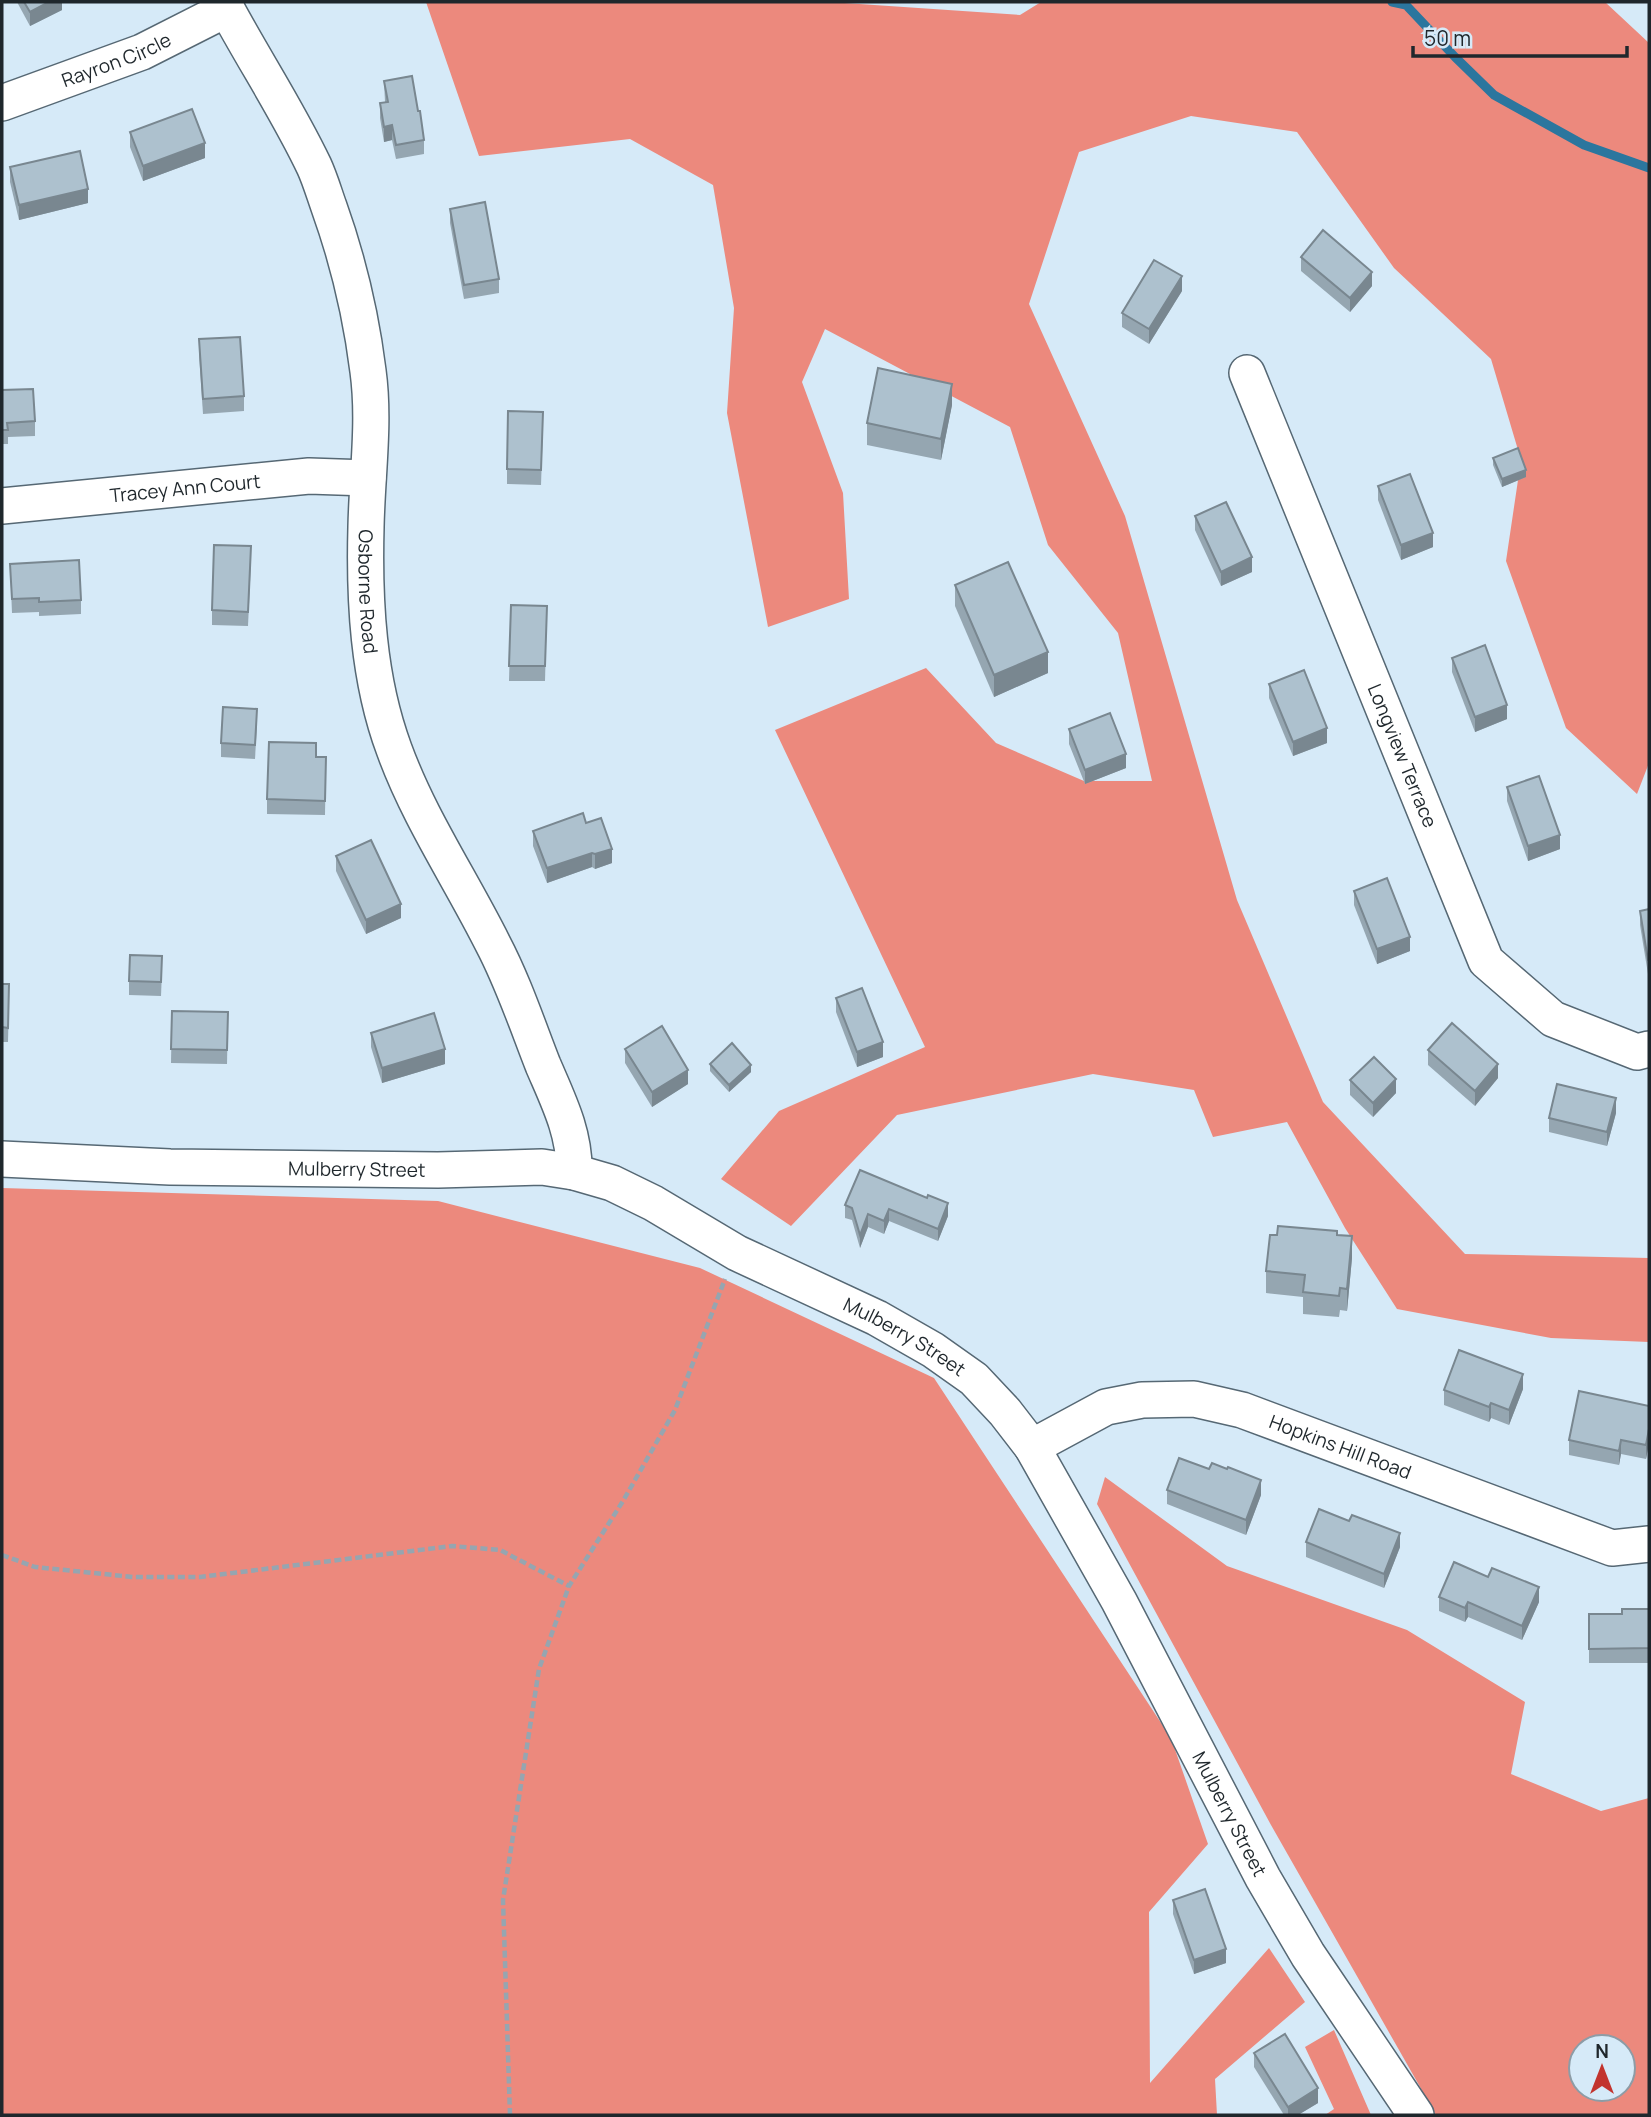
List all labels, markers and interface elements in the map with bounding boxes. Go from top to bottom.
scale bar [1413,14,1626,58]
text: 50 m [1424,24,1471,52]
street label: Rayron Circle [58,27,175,93]
street label: Tracey Ann Court [108,468,262,508]
street label: Osborne Road [353,529,384,655]
street label: Longview Terrace [1362,680,1443,831]
street label: Mulberry Street [288,1155,426,1183]
street label: Mulberry Street [839,1291,971,1382]
street label: Hopkins Hill Road [1266,1408,1415,1485]
street label: Mulberry Street [1186,1747,1273,1881]
north arrow [1567,2033,1637,2103]
text: N [1595,2038,1609,2064]

